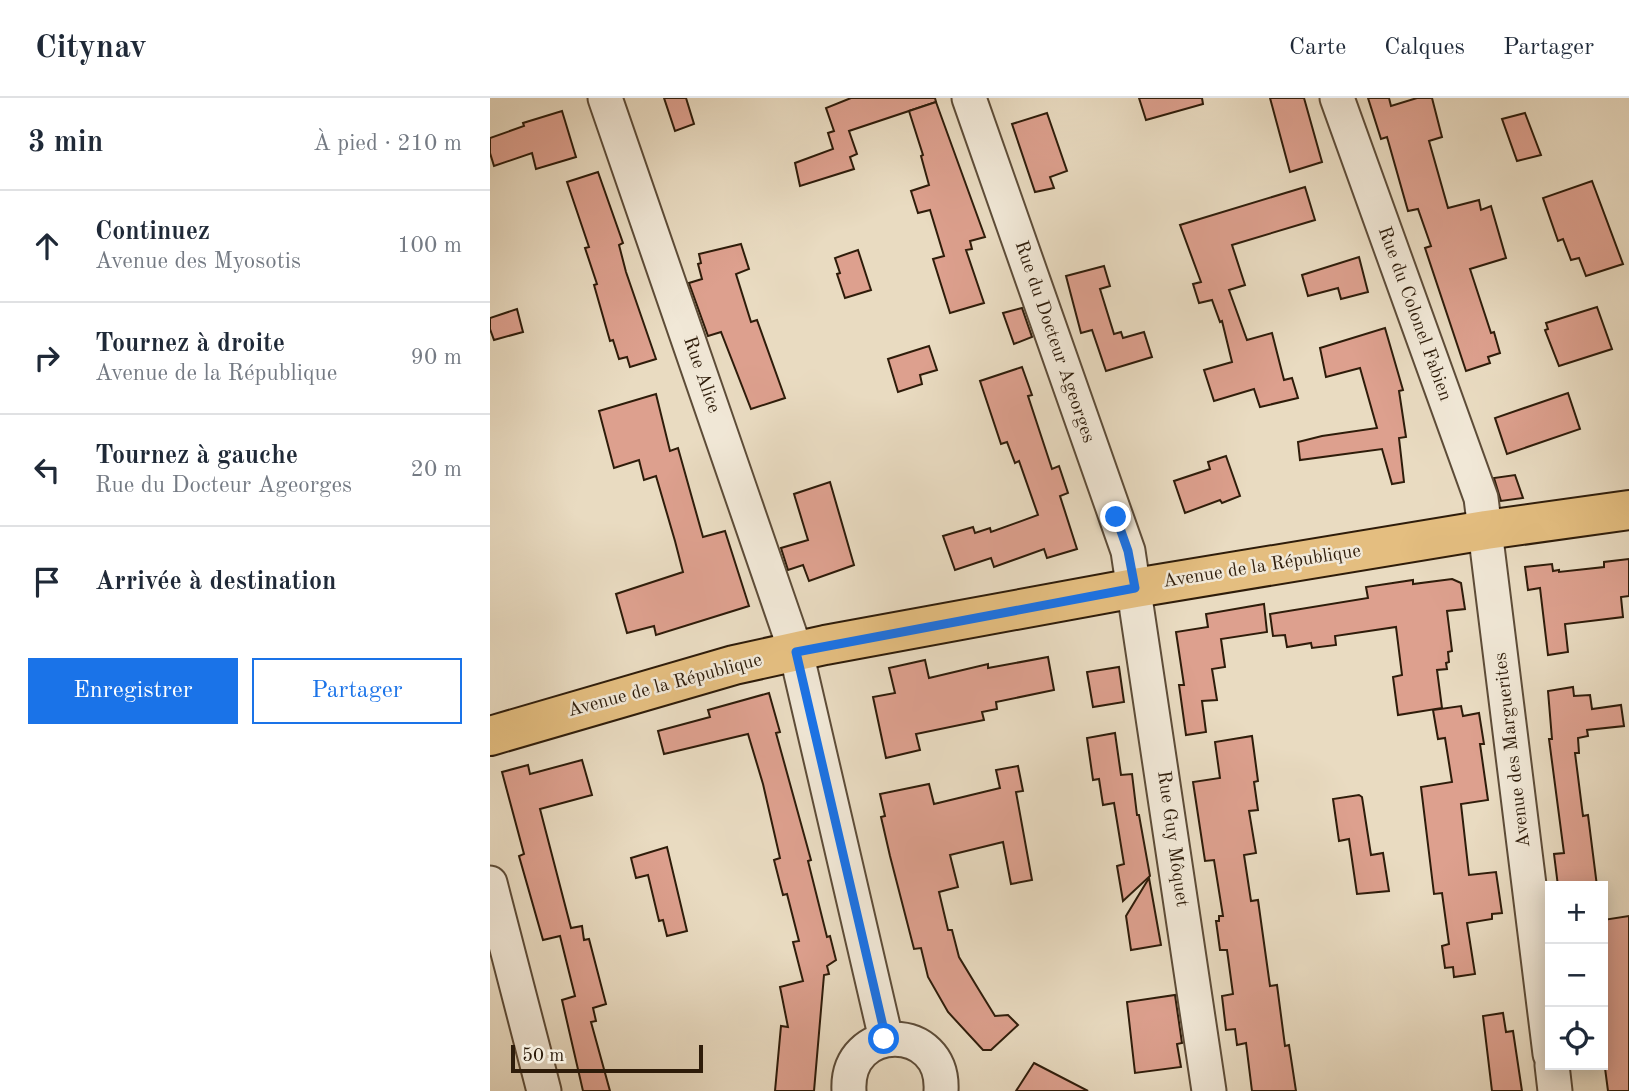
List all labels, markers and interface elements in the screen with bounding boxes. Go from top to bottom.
text: Citynav [35,32,147,65]
text: Carte [1289,36,1346,60]
text: Calques [1384,36,1465,60]
text: Partager [1503,36,1594,60]
text: 3 min [28,128,103,158]
text: À pied · 210 m [313,132,462,155]
text: Continuez [95,219,210,245]
street label: Rue du Colonel Fabien [1374,224,1454,404]
icon: ahead [28,227,66,265]
text: 100 m [397,234,462,257]
street label: Rue du Docteur Ageorges [1010,239,1098,445]
text: Avenue des Myosotis [95,250,301,273]
text: Tournez à droite [95,331,285,357]
street label: Rue Alice [679,334,723,416]
icon: right [28,339,66,377]
text: 90 m [411,346,462,369]
text: Avenue de la République [95,362,337,385]
text: Tournez à gauche [95,443,298,469]
icon: left [28,451,66,489]
text: 20 m [411,458,462,481]
text: Rue du Docteur Ageorges [95,474,352,497]
route end [1100,501,1131,532]
street label: Avenue de la République [1162,542,1362,592]
icon: arrive [28,563,66,601]
text: Arrivée à destination [95,569,337,595]
street label: Avenue de la République [566,651,764,721]
street label: Avenue des Marguerites [1492,651,1534,849]
button: Enregistrer [28,658,238,724]
button: Partager [252,658,462,724]
street label: Rue Guy Môquet [1153,770,1191,908]
map controls [1545,881,1608,1070]
button: + [1545,881,1608,944]
button: − [1545,944,1608,1007]
button: locate [1545,1007,1608,1070]
route start [868,1023,899,1054]
scale bar [511,1042,704,1074]
text: 50 m [522,1047,564,1066]

